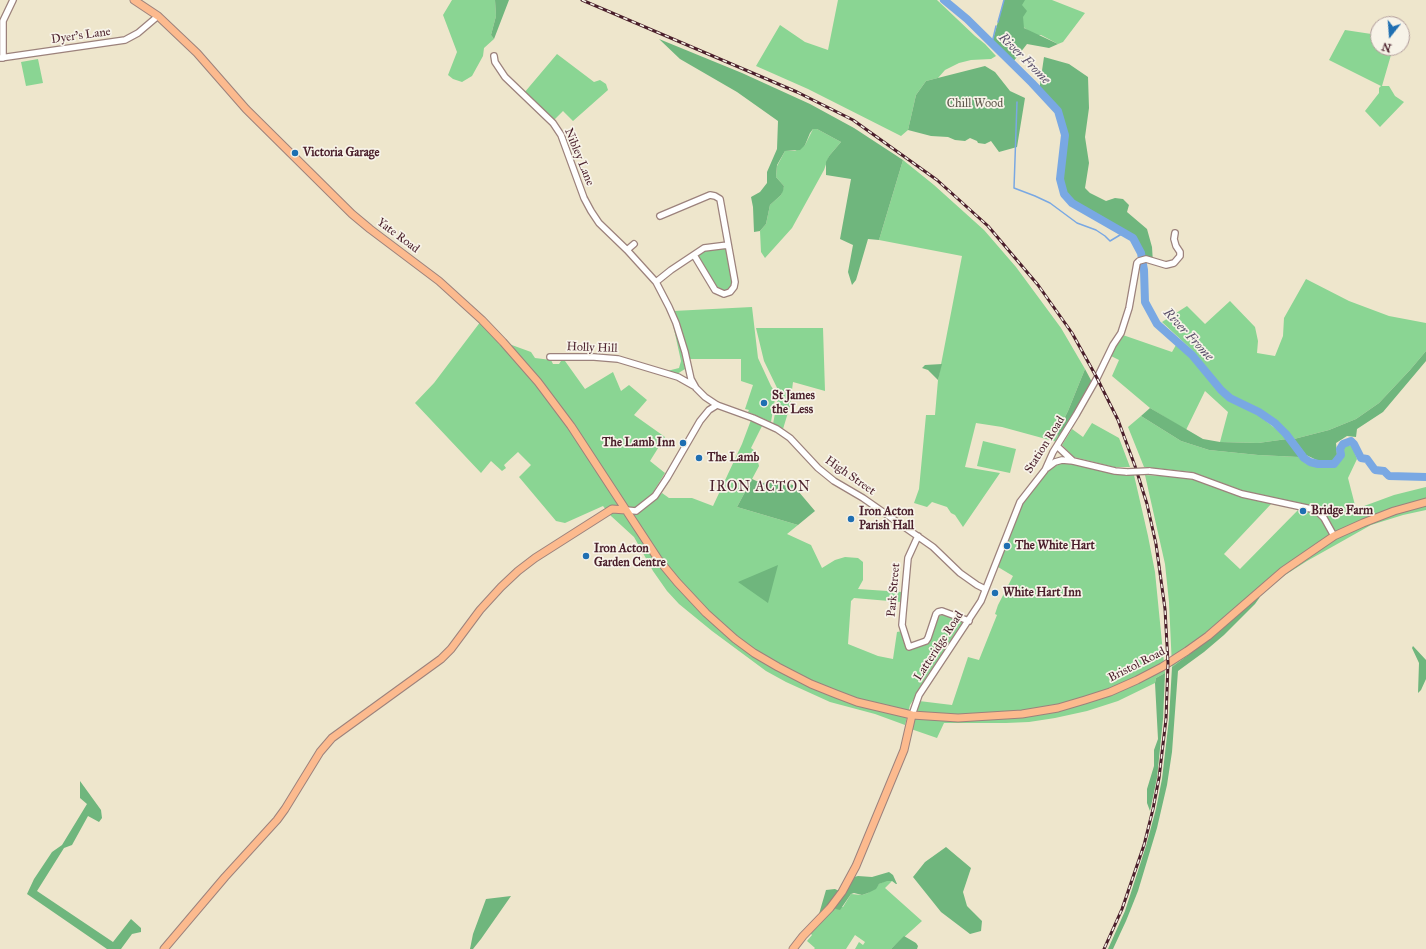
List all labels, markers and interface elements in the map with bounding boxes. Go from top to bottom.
north arrow [1370,16,1410,56]
street label: Dyer's Lane [50,25,112,47]
water label: River Frome [995,30,1053,88]
text: N [1380,39,1393,55]
park label: Chill Wood [947,97,1003,111]
street label: Nibley Lane [561,126,597,188]
place label: Victoria Garage [303,146,379,160]
marker: Victoria Garage [290,148,300,158]
street label: Yate Road [374,215,422,257]
water label: River Frome [1160,306,1216,364]
street label: Holly Hill [566,340,618,356]
place label: St James the Less [772,389,815,417]
marker: St James the Less [759,398,769,408]
street label: Station Road [1022,414,1068,476]
place label: The Lamb Inn [602,436,675,450]
marker: The Lamb Inn [678,438,688,448]
place label: The Lamb [707,451,759,465]
marker: The Lamb [694,453,704,463]
street label: High Street [822,453,878,499]
district label: IRON ACTON [709,480,811,496]
place label: Bridge Farm [1311,504,1373,518]
place label: Iron Acton Parish Hall [859,505,914,533]
marker: Bridge Farm [1298,506,1308,516]
marker: Iron Acton Parish Hall [846,514,856,524]
place label: The White Hart [1015,539,1095,553]
marker: The White Hart [1002,541,1012,551]
place label: Iron Acton Garden Centre [594,542,666,570]
marker: Iron Acton Garden Centre [581,551,591,561]
street label: Park Street [884,562,904,618]
place label: White Hart Inn [1003,586,1081,600]
marker: White Hart Inn [990,588,1000,598]
street label: Latteridge Road [911,609,967,683]
street label: Bristol Road [1106,645,1168,685]

